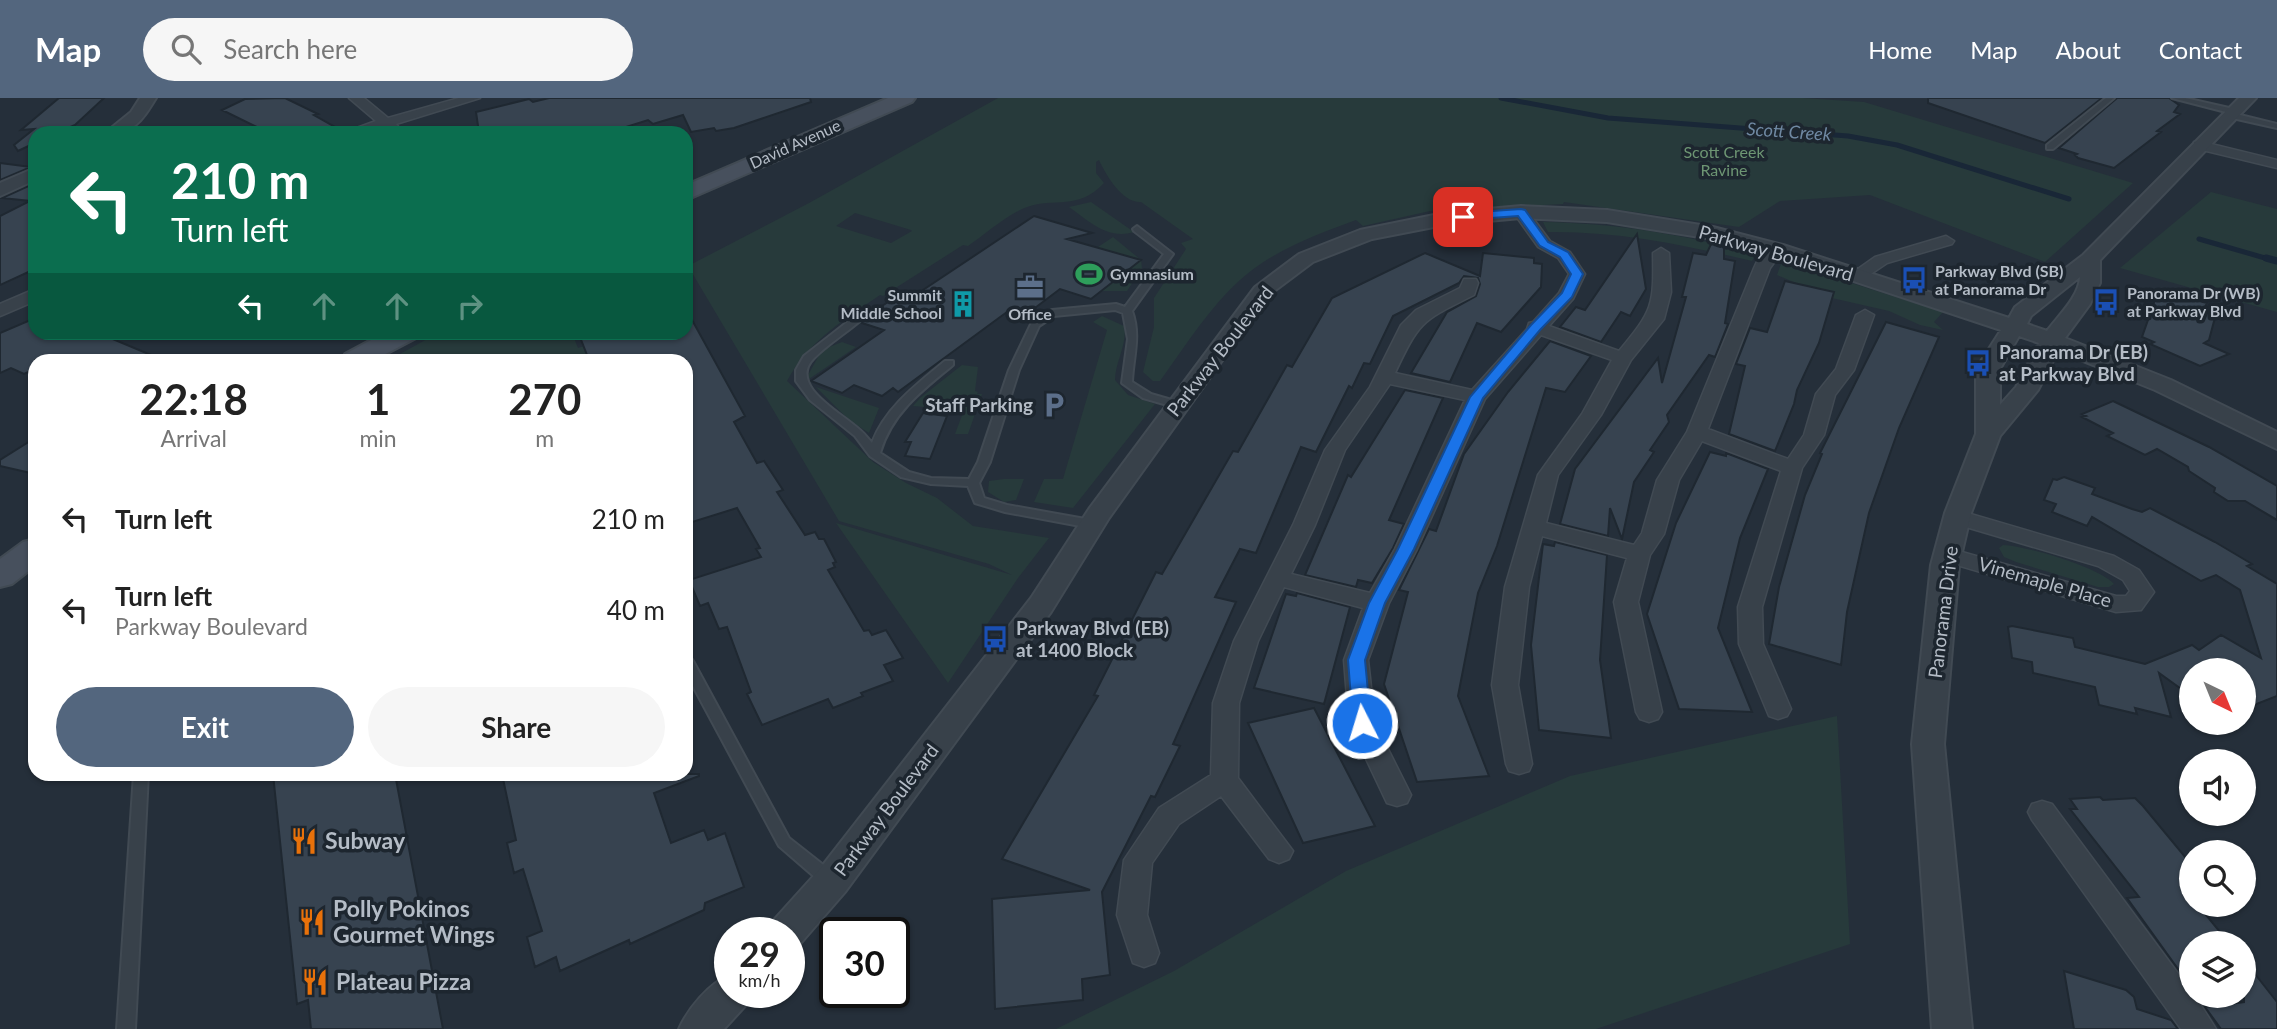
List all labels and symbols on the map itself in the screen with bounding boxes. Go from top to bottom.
street label: David Avenue [746,115,843,172]
water label: Scott Creek [1746,117,1833,145]
park label: Scott Creek Ravine [1683,142,1765,179]
pin [1433,187,1493,247]
street label: Parkway Boulevard [1696,220,1856,286]
sports icon: Gymnasium [1074,259,1104,289]
place label: Parkway Blvd (SB) at Panorama Dr [1935,261,2064,298]
place label: Gymnasium [1110,264,1194,283]
bus stop icon: Parkway Blvd (SB) at Panorama Dr [1899,265,1929,295]
office icon: Office [1015,272,1045,302]
street label: Parkway Boulevard [1161,281,1278,421]
place label: Panorama Dr (WB) at Parkway Blvd [2127,283,2260,320]
place label: Summit Middle School [841,285,942,322]
bus stop icon: Panorama Dr (WB) at Parkway Blvd [2091,287,2121,317]
building icon: Summit Middle School [948,289,978,319]
place label: Office [1008,304,1052,323]
place label: Panorama Dr (EB) at Parkway Blvd [1999,340,2148,385]
bus stop icon: Panorama Dr (EB) at Parkway Blvd [1963,348,1993,378]
parking icon: Staff Parking [1039,390,1069,420]
place label: Staff Parking [925,393,1033,416]
street label: Panorama Drive [1923,544,1962,680]
street label: Vinemaple Place [1976,552,2114,612]
place label: Parkway Blvd (EB) at 1400 Block [1016,616,1169,661]
bus stop icon: Parkway Blvd (EB) at 1400 Block [980,624,1010,654]
north arrow [2179,658,2256,735]
position arrow [1325,686,1399,760]
street label: Parkway Boulevard [828,739,943,880]
restaurant icon: Subway [289,826,319,856]
place label: Subway [325,826,406,854]
place label: Polly Pokinos Gourmet Wings [333,894,495,948]
restaurant icon: Polly Pokinos Gourmet Wings [297,907,327,937]
speed limit sign: 30 [819,917,910,1008]
restaurant icon: Plateau Pizza [300,967,330,997]
place label: Plateau Pizza [336,967,471,995]

